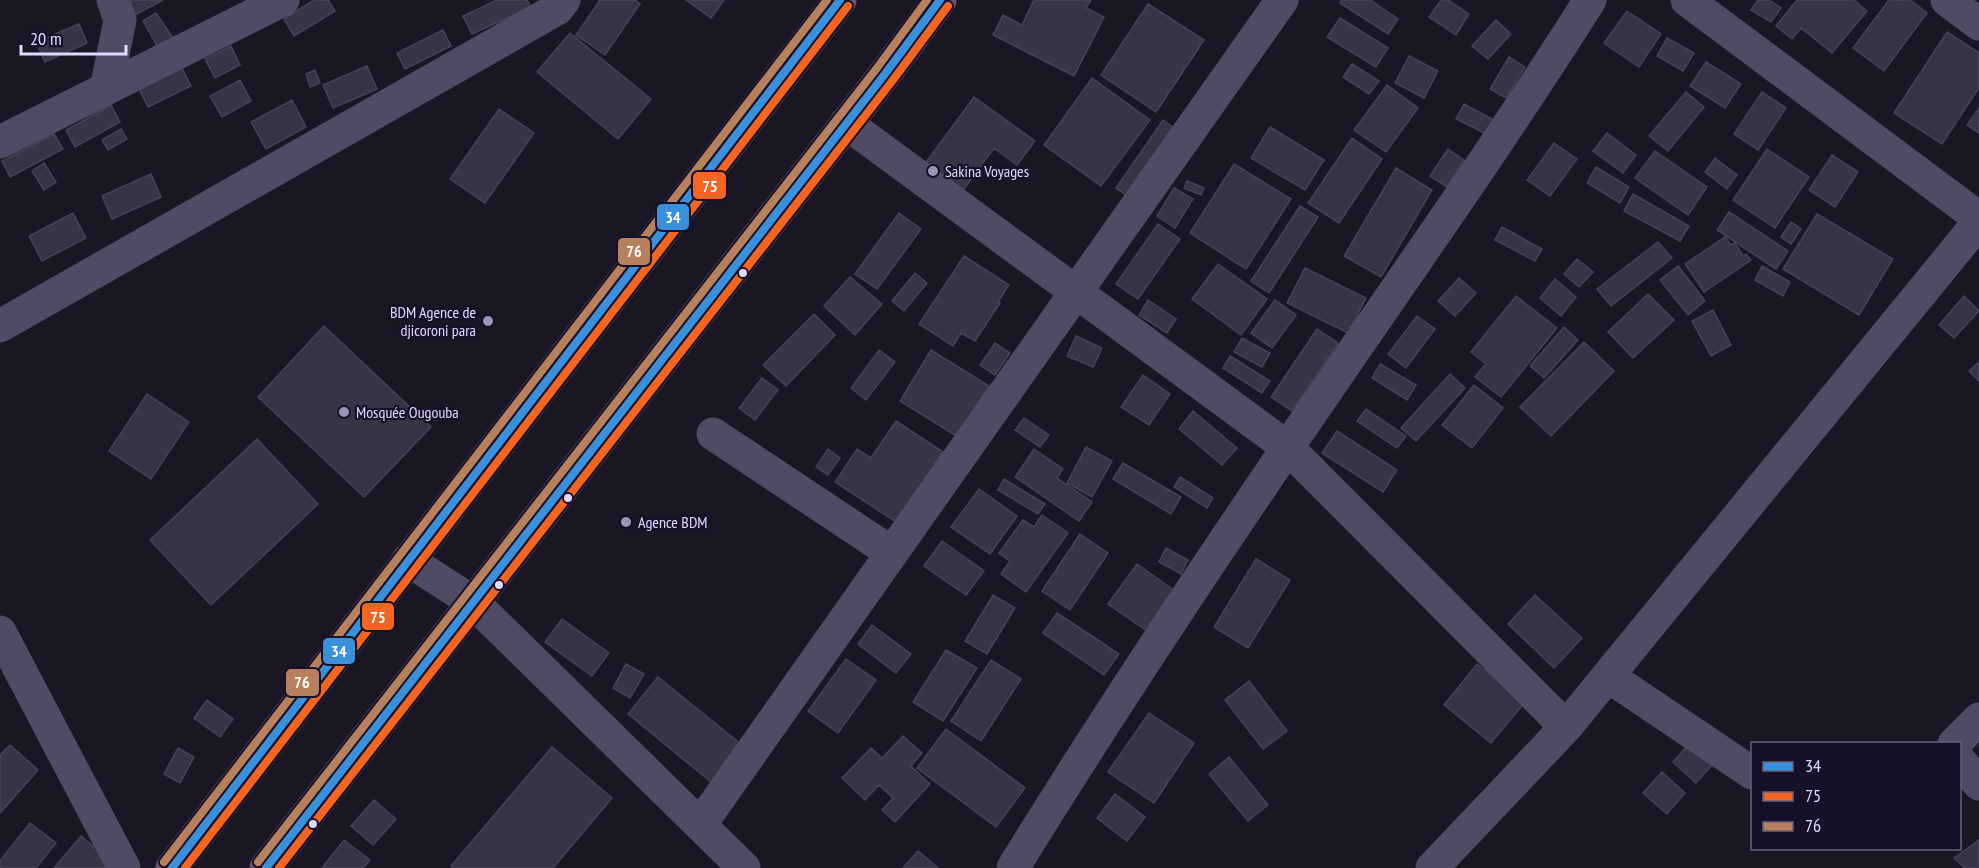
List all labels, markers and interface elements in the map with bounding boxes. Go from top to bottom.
scale bar [21,18,126,56]
text: 20 m [30,27,62,50]
place label: Sakina Voyages [945,161,1029,181]
marker: Sakina Voyages [926,164,940,178]
line badge: 75 [692,171,727,200]
text: 75 [702,176,718,196]
line badge: 34 [656,203,690,231]
text: 34 [665,207,681,227]
line badge: 76 [617,237,651,266]
text: 76 [626,241,642,261]
unlabelled marker [737,267,749,279]
place label: BDM Agence de djicoroni para [390,302,476,340]
marker: BDM Agence de djicoroni para [481,314,495,328]
place label: Mosquée Ougouba [356,402,459,422]
marker: Mosquée Ougouba [337,405,351,419]
unlabelled marker [562,492,574,504]
place label: Agence BDM [638,512,708,532]
marker: Agence BDM [619,515,633,529]
unlabelled marker [493,579,505,591]
line badge: 75 [361,602,395,631]
text: 75 [370,607,386,627]
line badge: 34 [322,637,356,665]
text: 34 [331,641,347,661]
line badge: 76 [285,668,320,697]
text: 76 [294,672,310,692]
legend [1751,742,1961,850]
text: 34 [1805,754,1821,777]
text: 75 [1805,784,1821,807]
text: 76 [1805,814,1821,837]
unlabelled marker [307,818,319,830]

